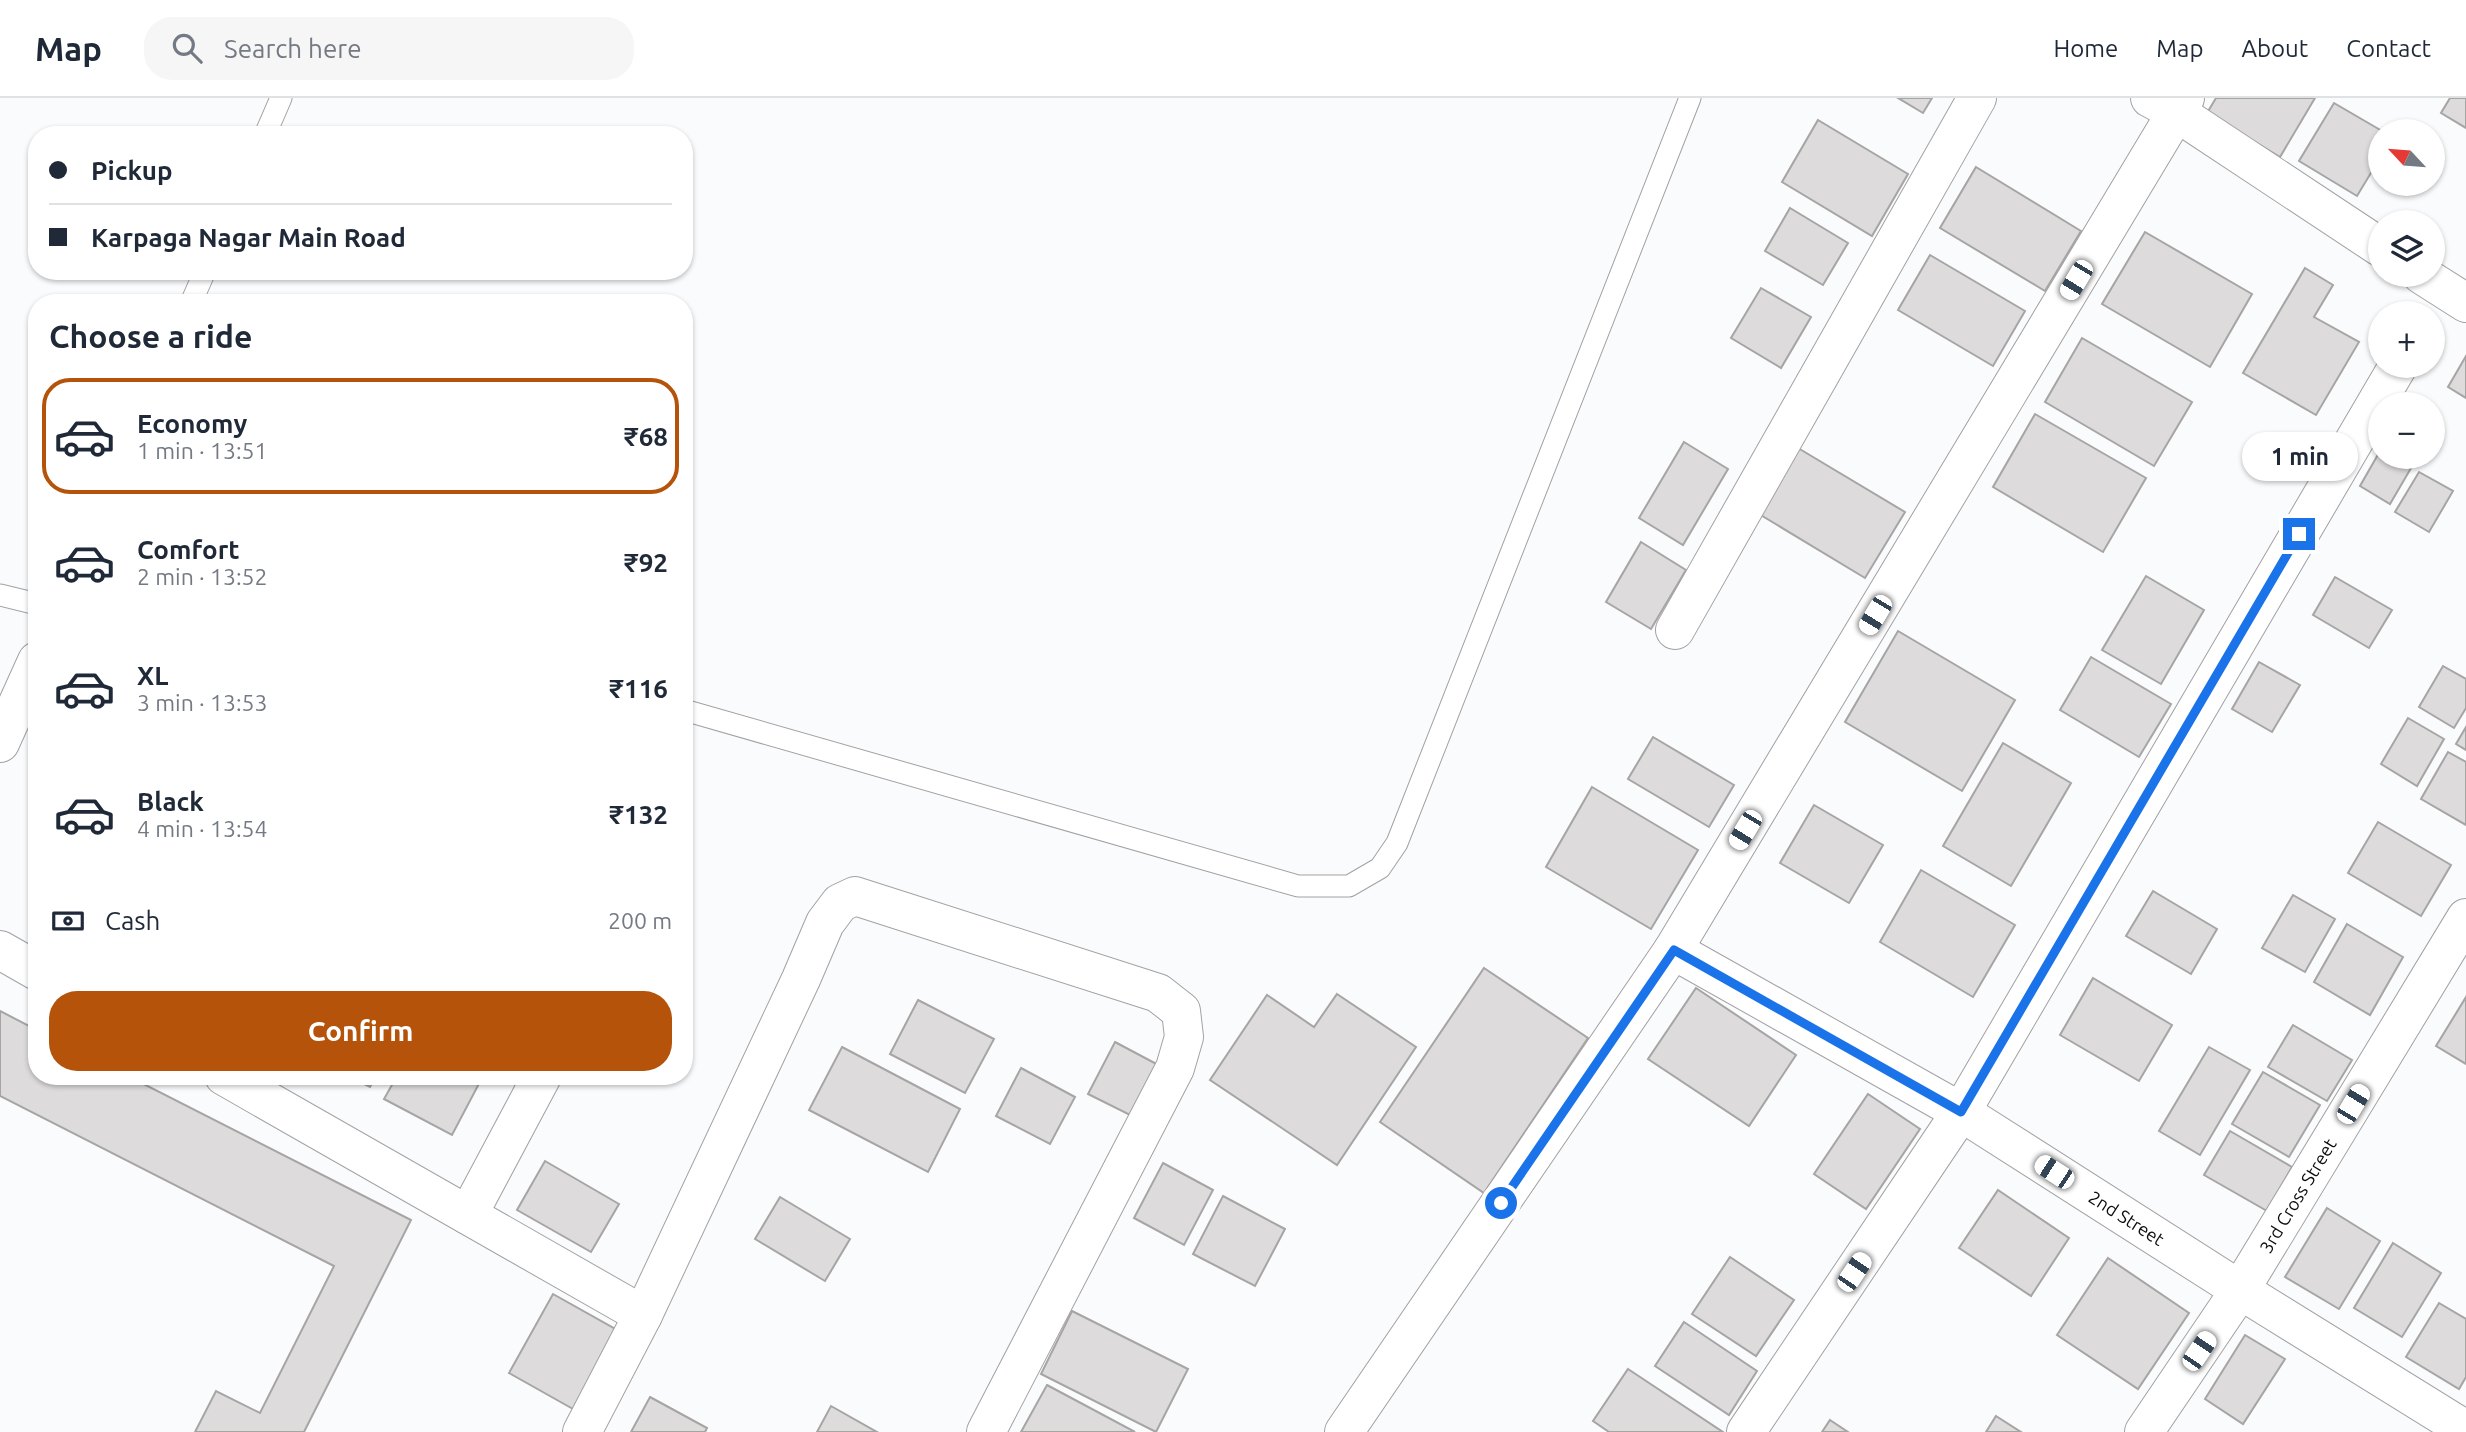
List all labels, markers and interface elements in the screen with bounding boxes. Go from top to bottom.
search box [144,17,634,80]
icon: search [168,29,206,67]
text: Map [35,30,102,67]
text: Search here [224,34,362,63]
text: Home [2053,35,2118,62]
text: Map [2156,35,2203,62]
text: About [2241,35,2308,62]
text: Contact [2346,35,2431,62]
north arrow [2368,119,2445,196]
map controls [2368,119,2445,469]
text: Pickup [91,156,173,185]
button: layers [2368,210,2445,287]
text: Karpaga Nagar Main Road [91,223,406,252]
car [2057,257,2096,303]
button: + [2368,301,2445,378]
text: Choose a ride [49,318,252,354]
button: − [2368,392,2445,469]
icon: car [53,405,116,468]
text: Economy [137,409,247,438]
text: ₹68 [624,422,668,451]
callout: 1 min [2241,432,2357,482]
text: 1 min · 13:51 [137,438,268,463]
text: 1 min [2271,444,2329,469]
route end [2283,518,2315,550]
icon: car [53,531,116,594]
text: Comfort [137,535,240,564]
text: ₹92 [624,548,668,577]
text: 2 min · 13:52 [137,564,268,589]
car [1856,592,1895,638]
icon: car [53,657,116,720]
text: XL [137,661,168,690]
text: ₹116 [609,674,668,703]
text: 3 min · 13:53 [137,690,268,715]
icon: car [53,783,116,846]
text: Black [137,787,204,816]
text: ₹132 [609,800,668,829]
car [1726,807,1765,853]
text: 4 min · 13:54 [137,816,268,841]
icon: cash [49,902,87,940]
text: Cash [105,906,160,935]
text: 200 m [608,908,672,933]
button: Confirm [49,991,672,1071]
car [2334,1081,2373,1127]
street label: 3rd Cross Street [2255,1135,2340,1256]
car [2031,1152,2078,1192]
street label: 2nd Street [2085,1186,2168,1249]
route start [1485,1187,1517,1219]
car [1834,1249,1875,1295]
car [2179,1328,2220,1374]

